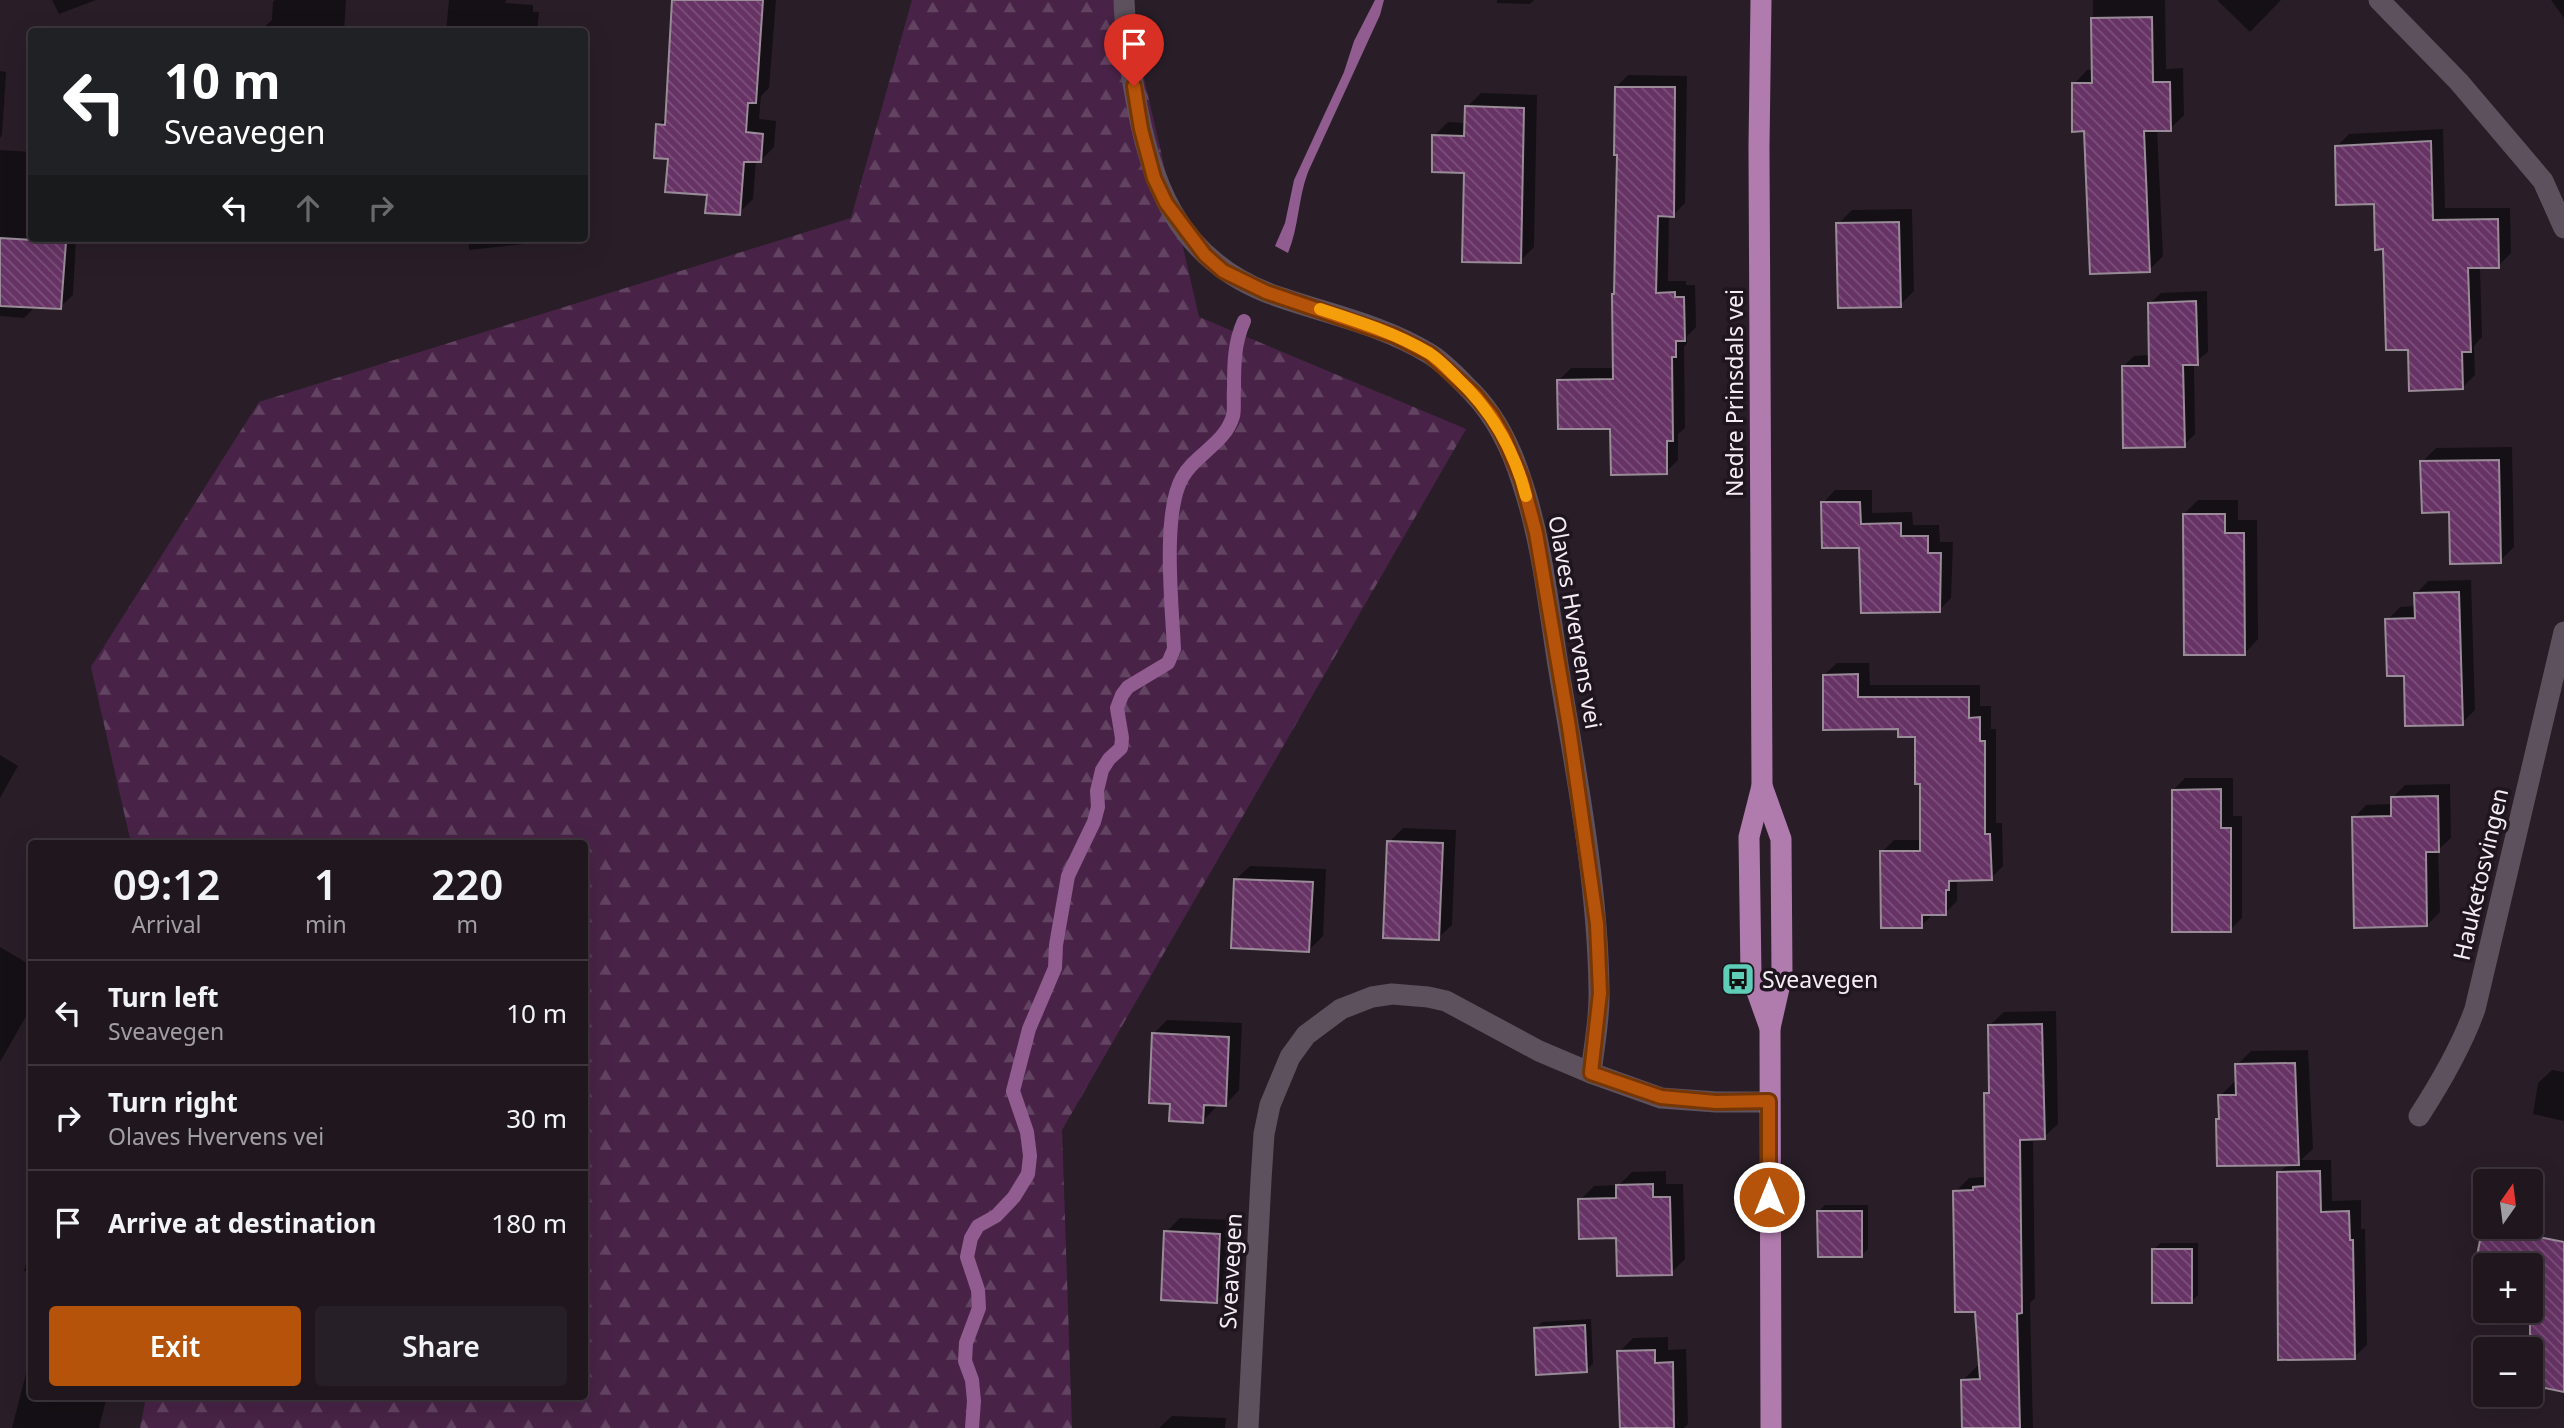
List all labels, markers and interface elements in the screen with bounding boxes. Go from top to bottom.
pin [1104,14,1164,86]
icon: arrive [1115,25,1153,63]
text: 10 m [164,47,281,113]
icon: left [49,56,140,147]
text: Sveavegen [164,110,326,153]
icon: left [216,189,254,227]
icon: ahead [289,189,327,227]
icon: right [362,189,400,227]
street label: Nedre Prinsdals vei [1718,289,1750,497]
street label: Olaves Hvervens vei [1541,513,1611,731]
street label: Hauketosvingen [2445,785,2515,963]
text: 09:12 [113,855,220,912]
text: 1 [314,855,338,912]
text: 220 [431,855,503,912]
text: Arrival [131,908,202,940]
text: min [305,908,347,940]
text: m [457,908,478,940]
bus stop icon: Sveavegen [1719,960,1757,998]
place label: Sveavegen [1762,963,1878,995]
text: Turn left [108,979,219,1015]
icon: left [49,994,87,1032]
text: 10 m [506,995,567,1031]
text: Sveavegen [108,1015,224,1047]
text: Turn right [108,1084,238,1120]
icon: right [49,1099,87,1137]
text: 30 m [506,1100,567,1136]
text: Olaves Hvervens vei [108,1120,324,1152]
position arrow [1732,1160,1806,1234]
north arrow [2473,1169,2543,1239]
map controls [2473,1169,2543,1407]
icon: arrive [49,1204,87,1242]
text: Arrive at destination [108,1205,377,1241]
text: 180 m [491,1205,567,1241]
street label: Sveavegen [1211,1212,1249,1330]
button: + [2473,1253,2543,1323]
button: Exit [49,1306,301,1386]
button: Share [315,1306,567,1386]
button: − [2473,1337,2543,1407]

